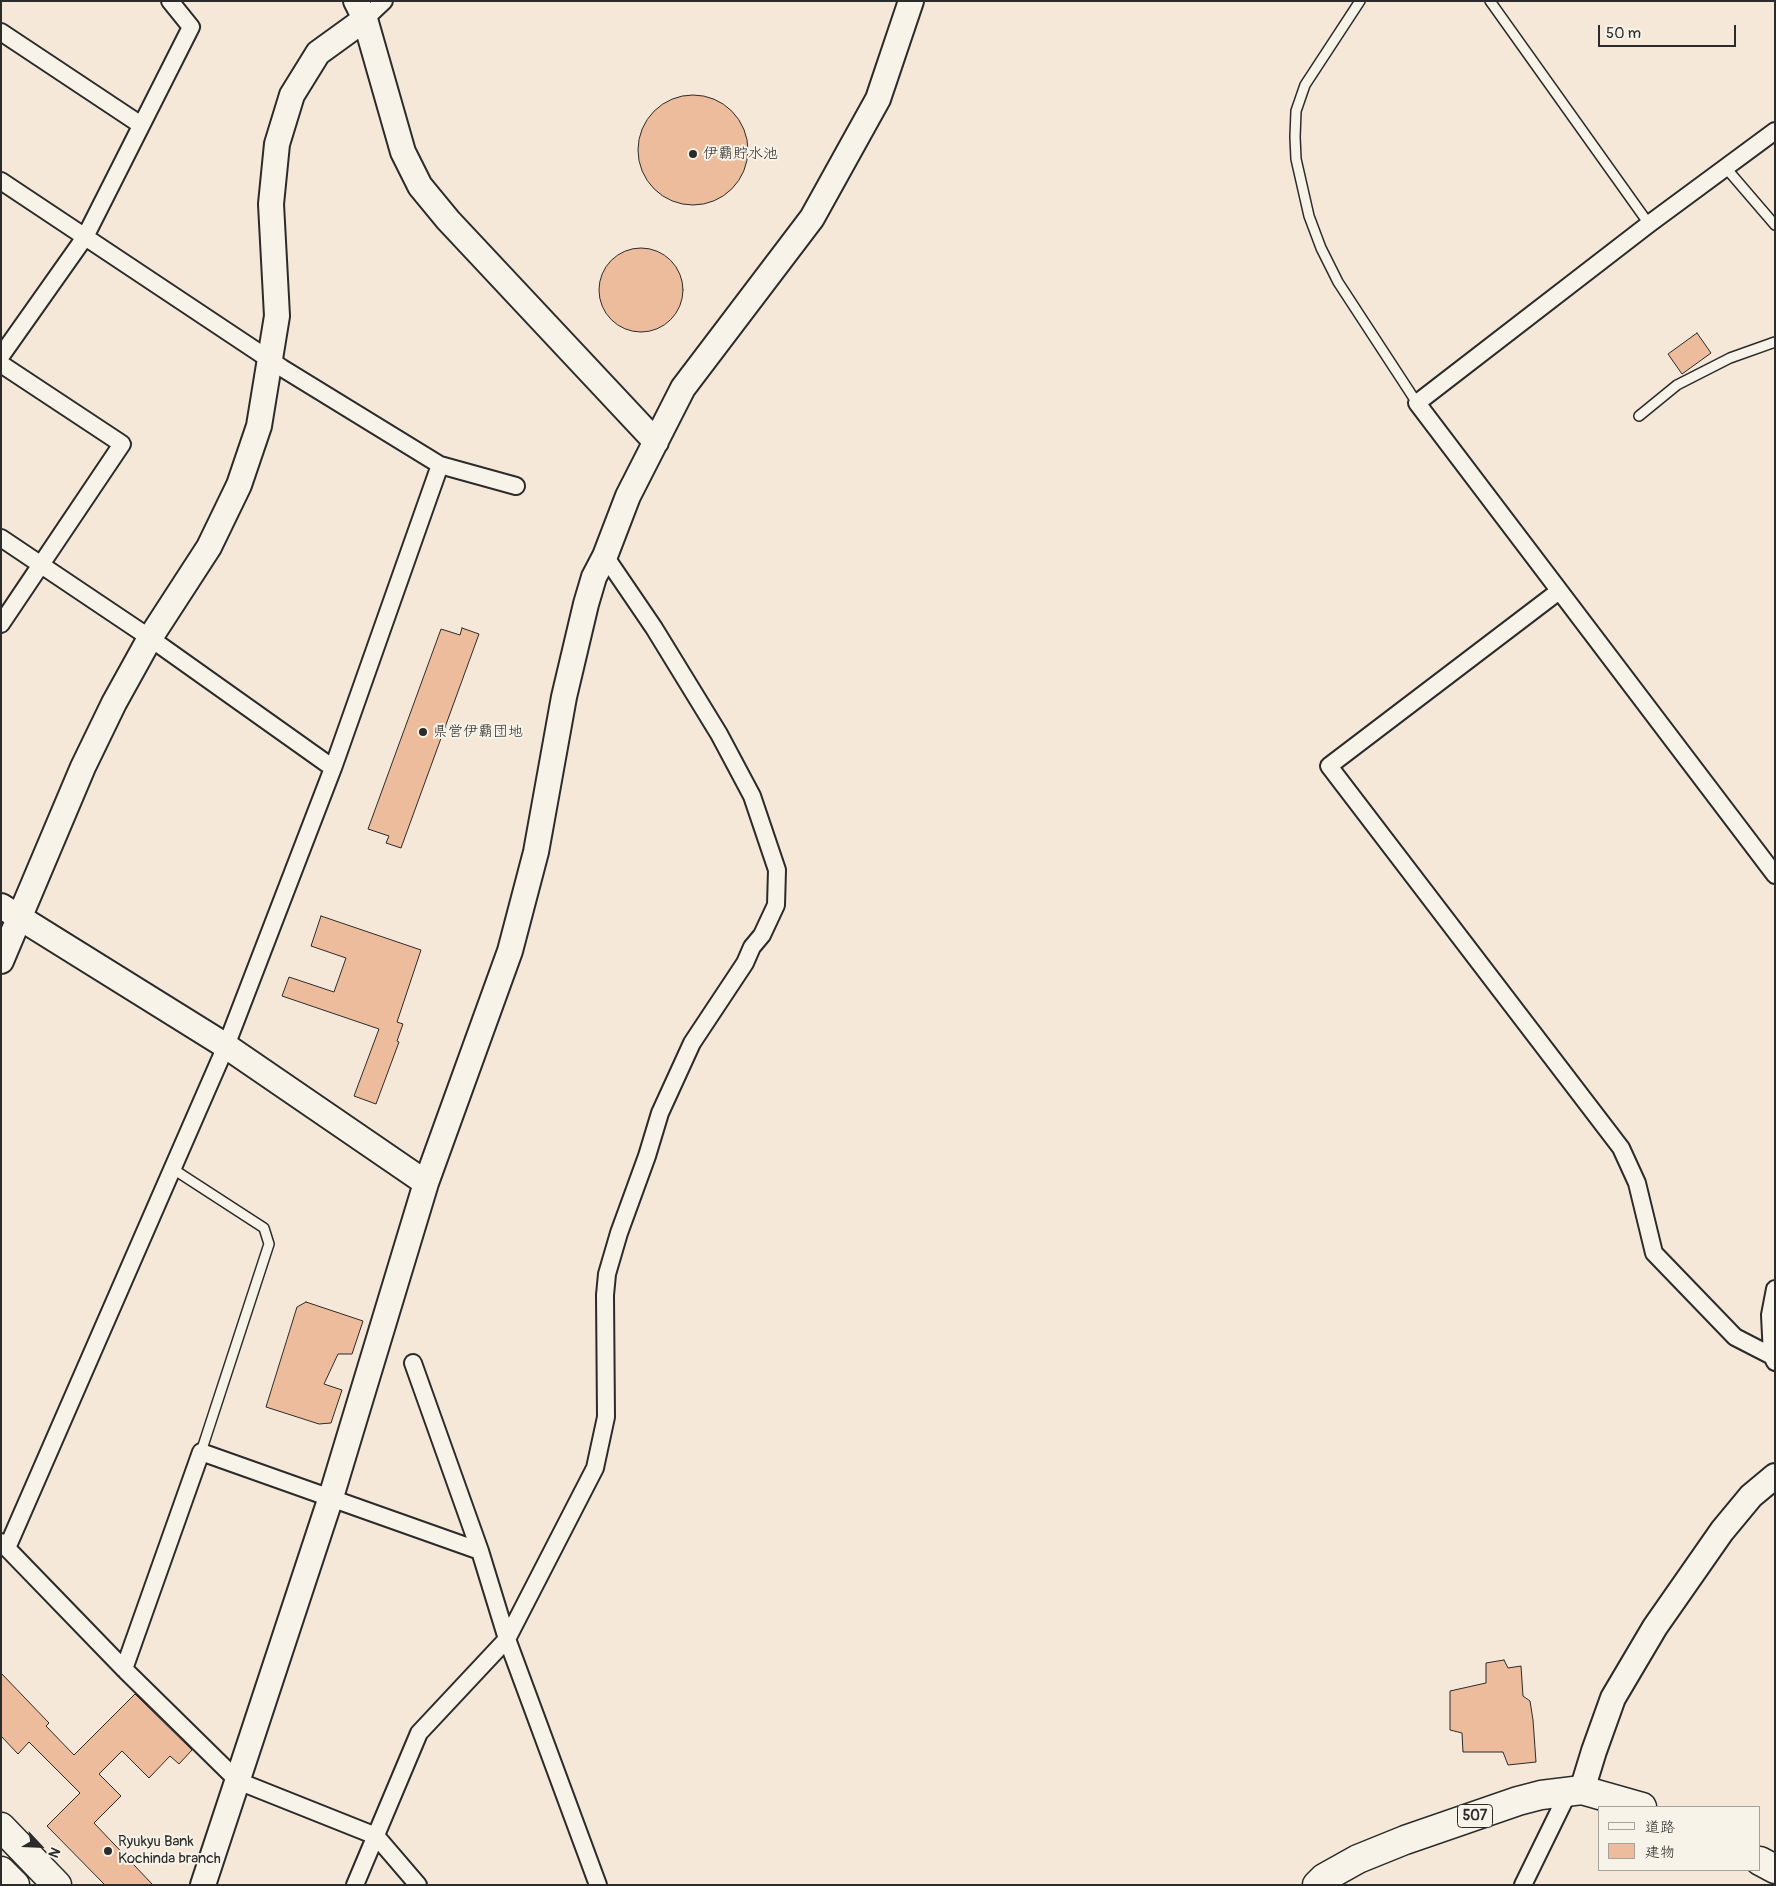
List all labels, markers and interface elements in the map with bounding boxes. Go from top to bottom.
scale bar [1601,15,1738,47]
text: 50 m [1606,24,1641,43]
place label: 伊覇貯水池 [703,145,778,163]
marker: 伊覇貯水池 [687,148,699,160]
place label: 県営伊覇団地 [433,723,523,741]
marker: 県営伊覇団地 [417,726,429,738]
road number: 507 [1458,1804,1492,1828]
legend [1598,1806,1761,1871]
text: 道路 [1645,1818,1675,1837]
north arrow [15,1821,65,1871]
place label: Ryukyu Bank Kochinda branch [118,1833,221,1868]
text: 建物 [1645,1843,1675,1862]
text: N [44,1845,64,1860]
marker: Ryukyu Bank Kochinda branch [102,1845,114,1857]

